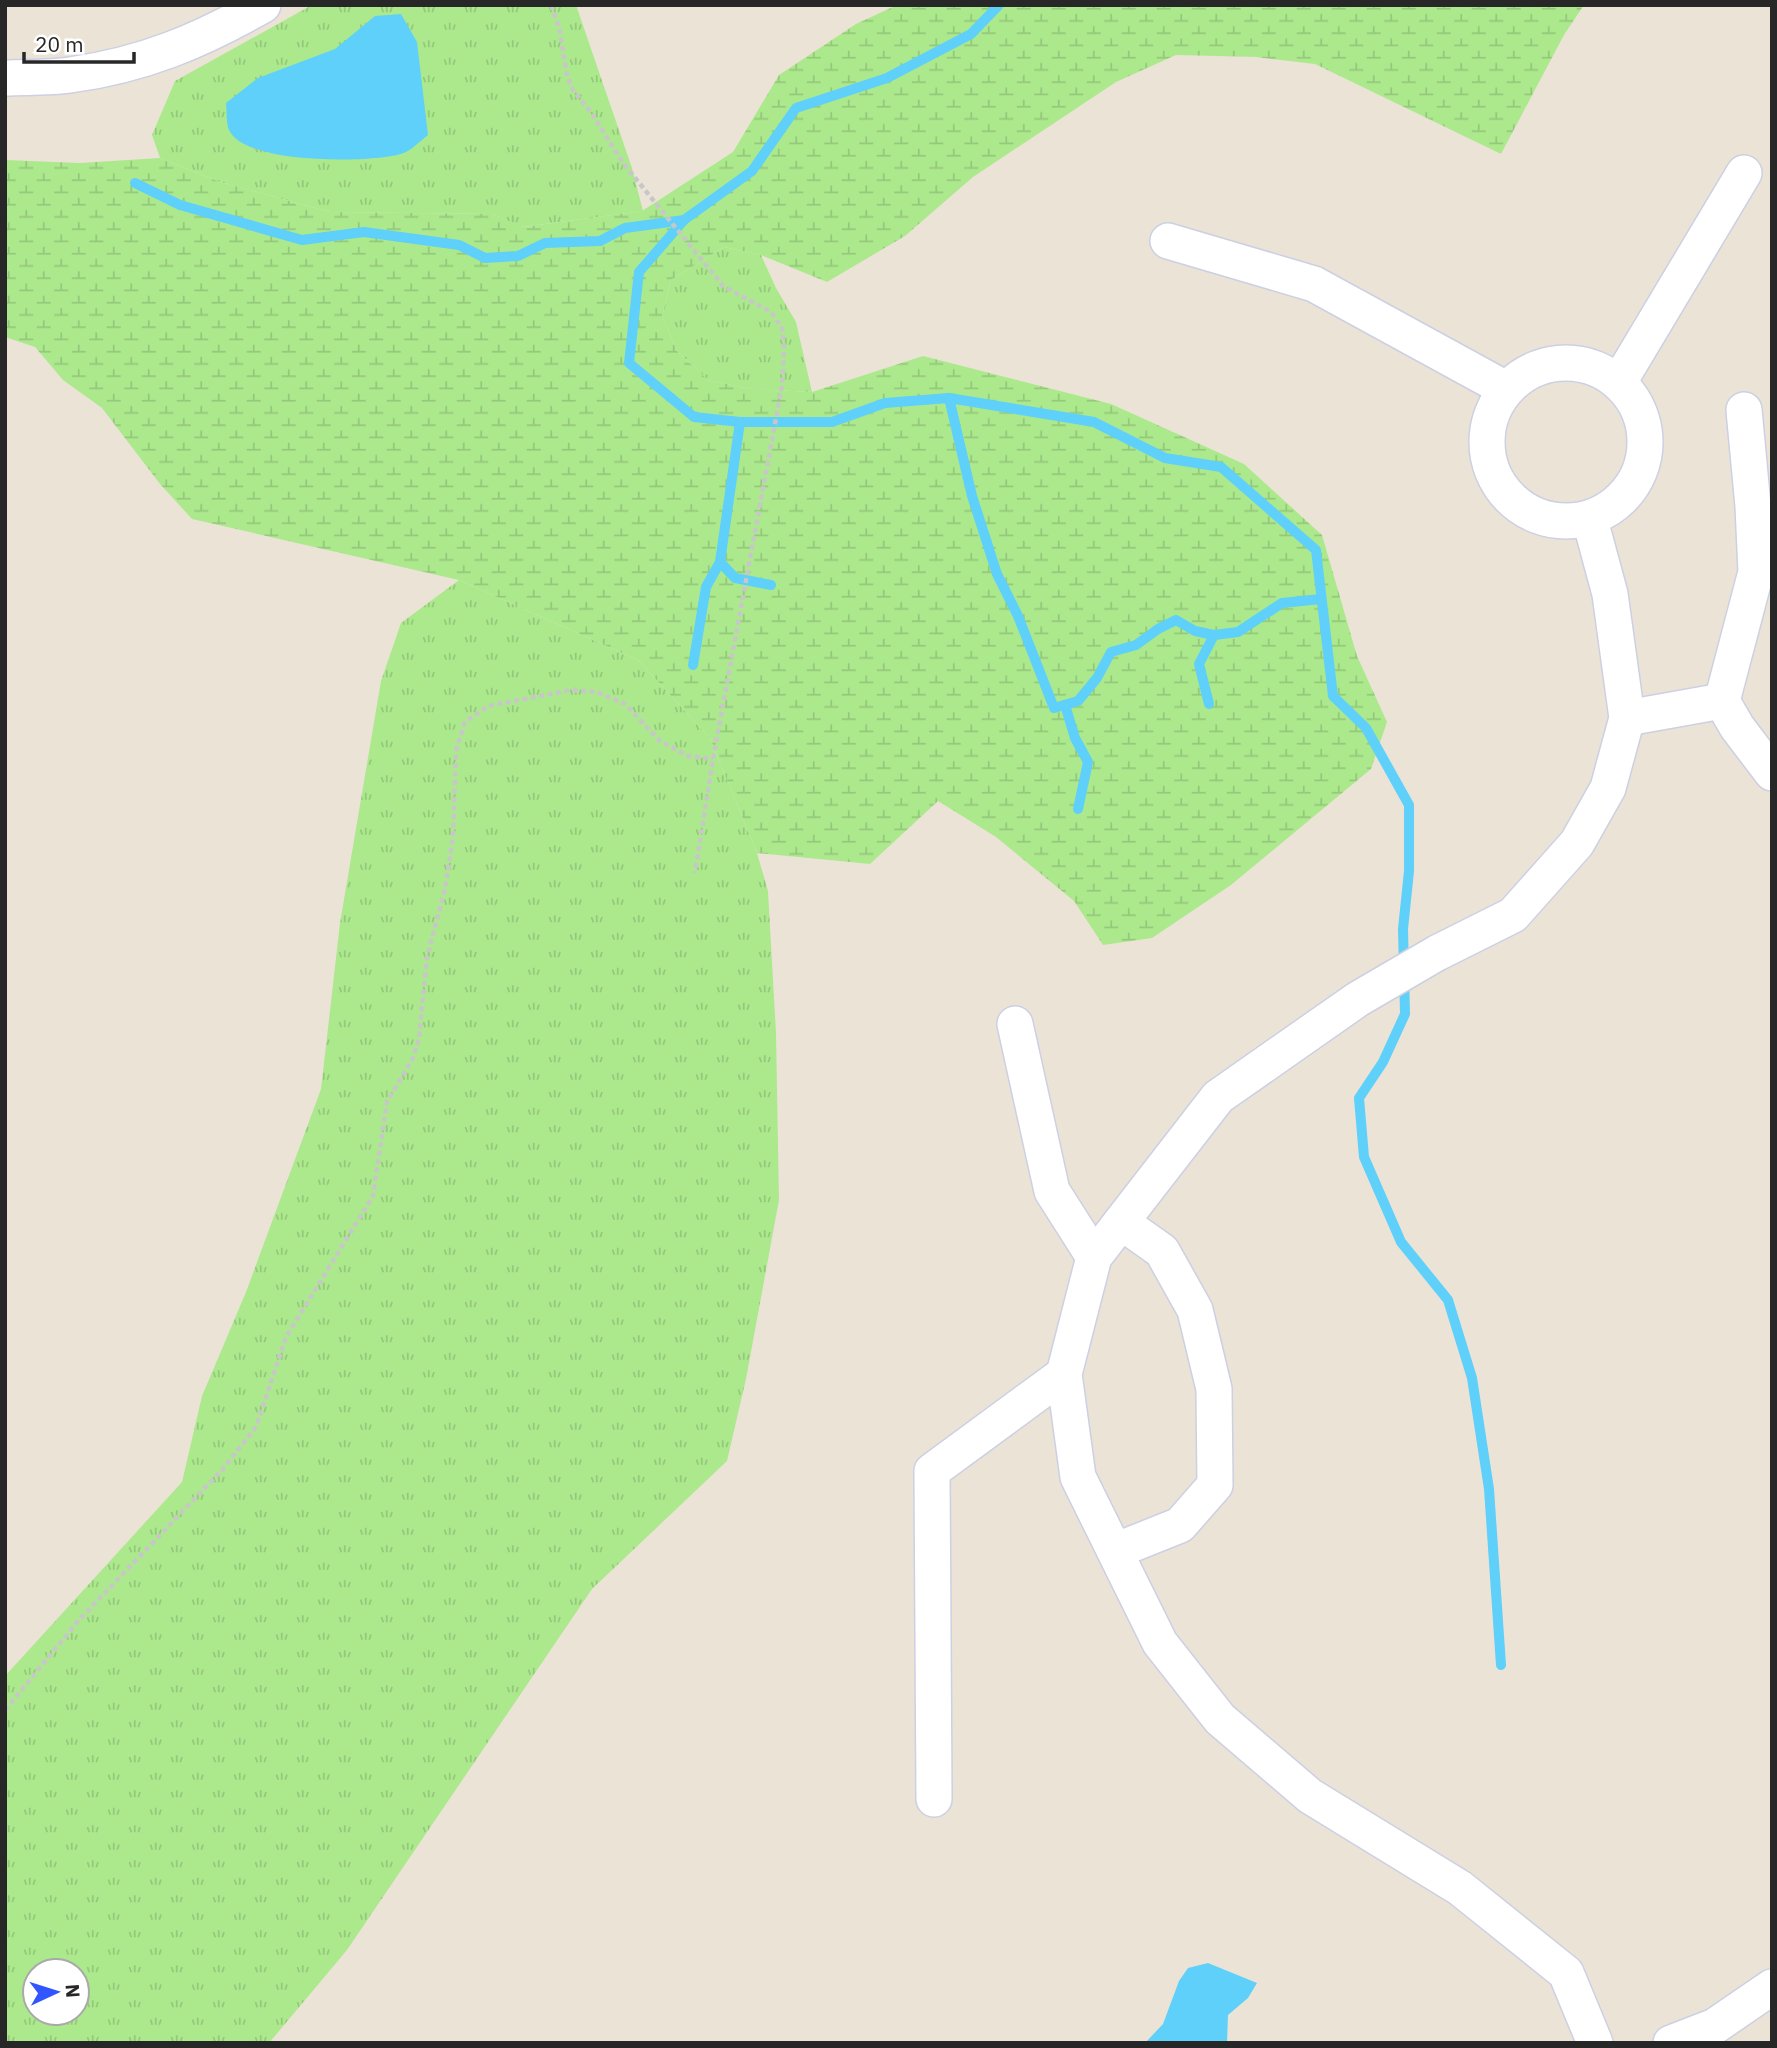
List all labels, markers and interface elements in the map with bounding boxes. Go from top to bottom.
scale bar [24,21,135,65]
text: 20 m [35,30,84,58]
north arrow [21,1957,91,2027]
text: N [61,1983,85,1999]

